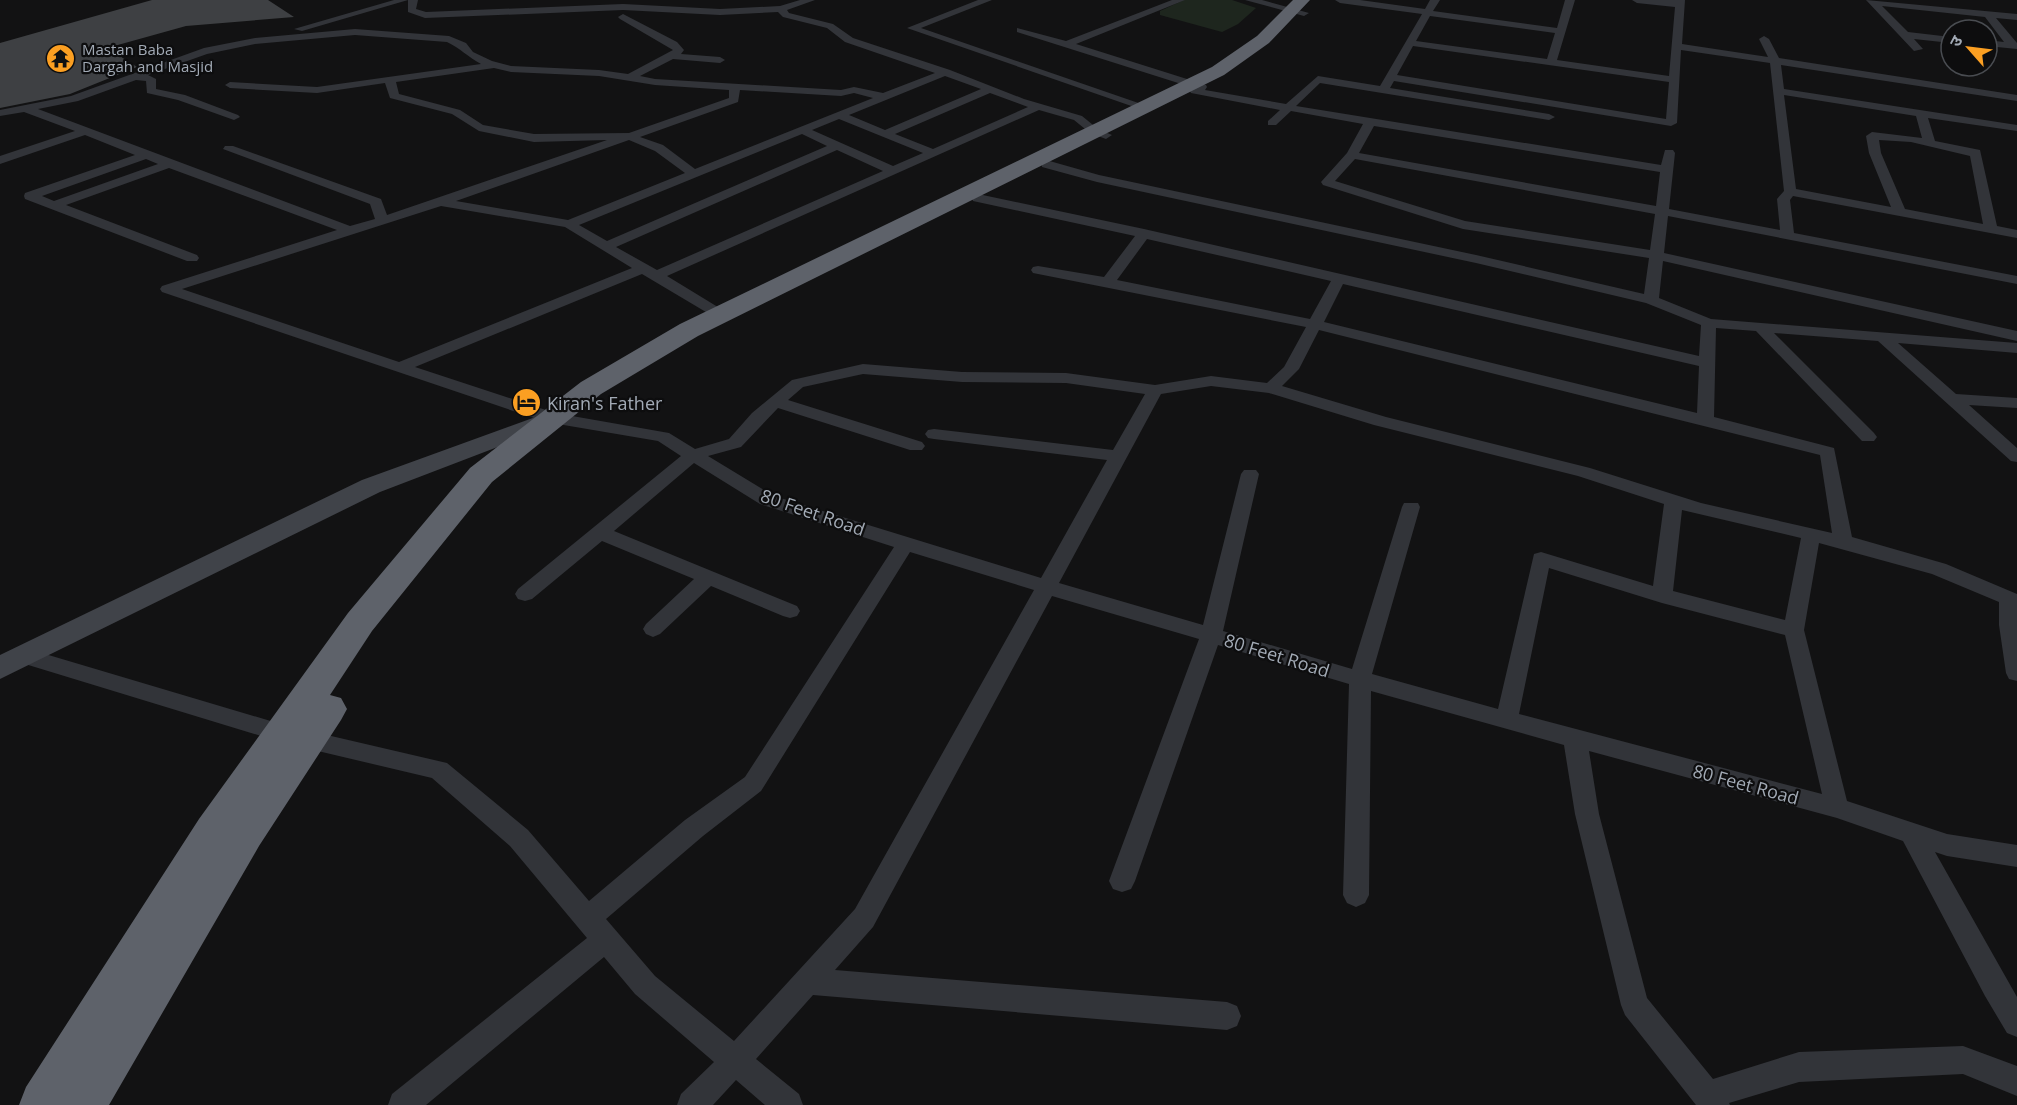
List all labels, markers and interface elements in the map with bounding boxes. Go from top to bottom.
north arrow [1939,18,1999,78]
text: उ [1944,31,1968,50]
place label: Mastan Baba Dargah and Masjid [82,39,213,76]
temple icon: Mastan Baba Dargah and Masjid [45,42,77,74]
hotel icon: Kiran's Father [510,387,542,419]
place label: Kiran's Father [547,391,663,415]
street label: 80 Feet Road [758,483,868,541]
street label: 80 Feet Road [1221,628,1333,682]
street label: 80 Feet Road [1690,758,1802,810]

